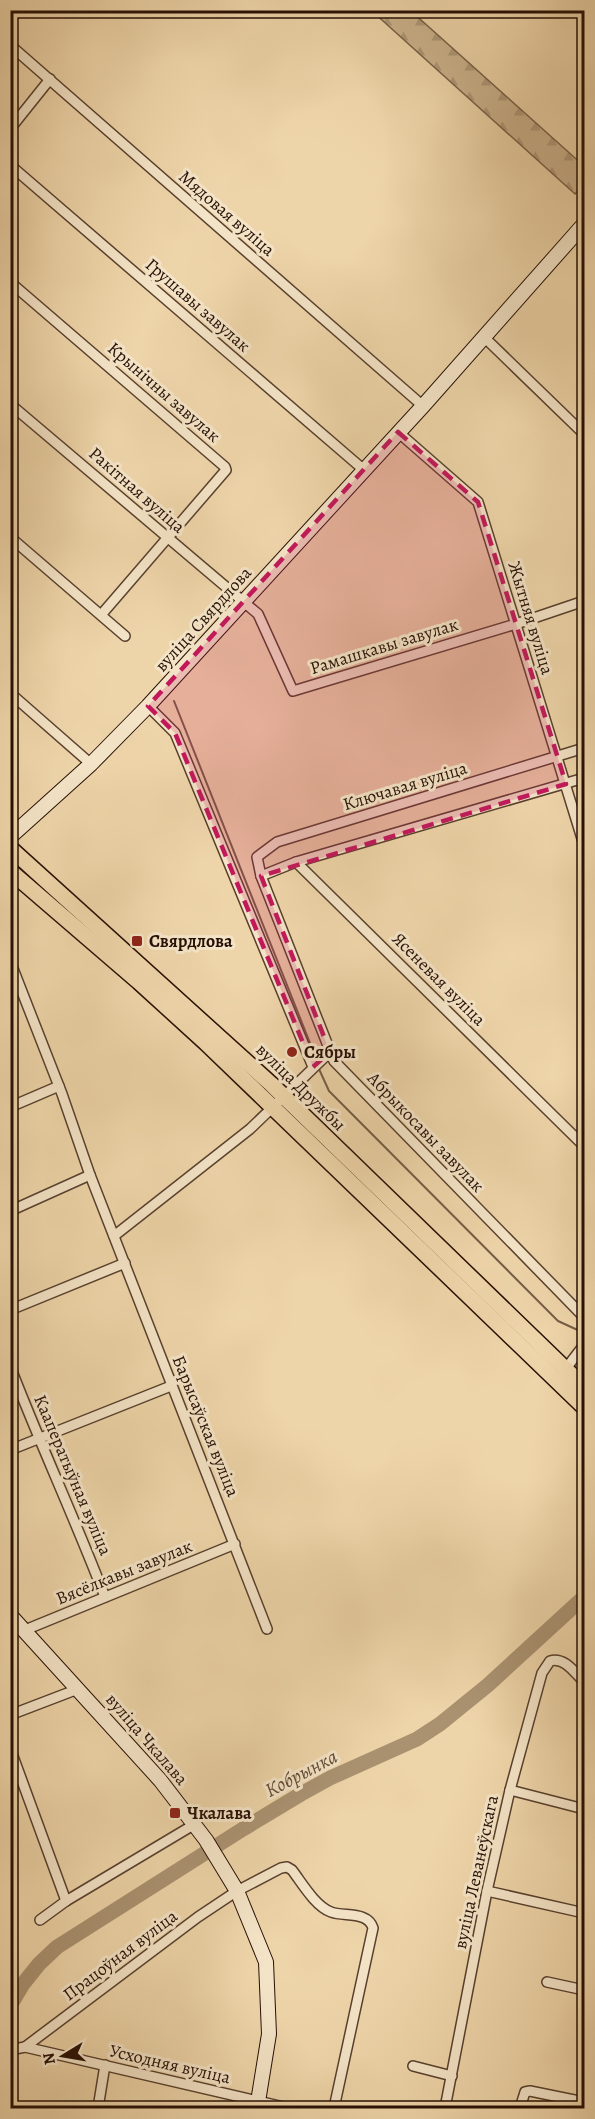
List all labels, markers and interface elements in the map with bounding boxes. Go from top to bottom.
street label: Мядовая вуліца [174,165,281,262]
street label: Грушавы завулак [140,253,256,357]
street label: Крынічны завулак [102,336,226,448]
street label: Ракітная вуліца [84,441,191,539]
street label: Жытняя вуліца [502,559,560,678]
street label: вуліца Свярдлова [149,561,257,677]
street label: Рамашкавы завулак [307,612,461,680]
street label: Ключавая вуліца [340,756,471,816]
street label: Ясеневая вуліца [387,927,492,1032]
place label: Свярдлова [149,929,233,953]
marker: Свярдлова [130,934,144,948]
street label: вуліца Дружбы [251,1038,351,1136]
place label: Сябры [304,1040,356,1064]
marker: Сябры [285,1045,299,1059]
street label: Абрыкосавы завулак [362,1066,490,1197]
street label: Барысаўская вуліца [167,1352,246,1501]
street label: Кааператыўная вуліца [28,1391,118,1560]
street label: Вясёлкавы завулак [52,1534,196,1610]
street label: вуліца Чкалава [100,1688,194,1791]
water label: Кобрынка [260,1743,342,1804]
street label: вуліца Леванеўскага [448,1792,504,1951]
place label: Чкалава [187,1801,252,1825]
marker: Чкалава [168,1806,182,1820]
street label: Працоўная вуліца [58,1904,183,2006]
north arrow [33,2026,93,2086]
street label: Усходняя вуліца [107,2038,233,2090]
text: N [37,2051,61,2066]

